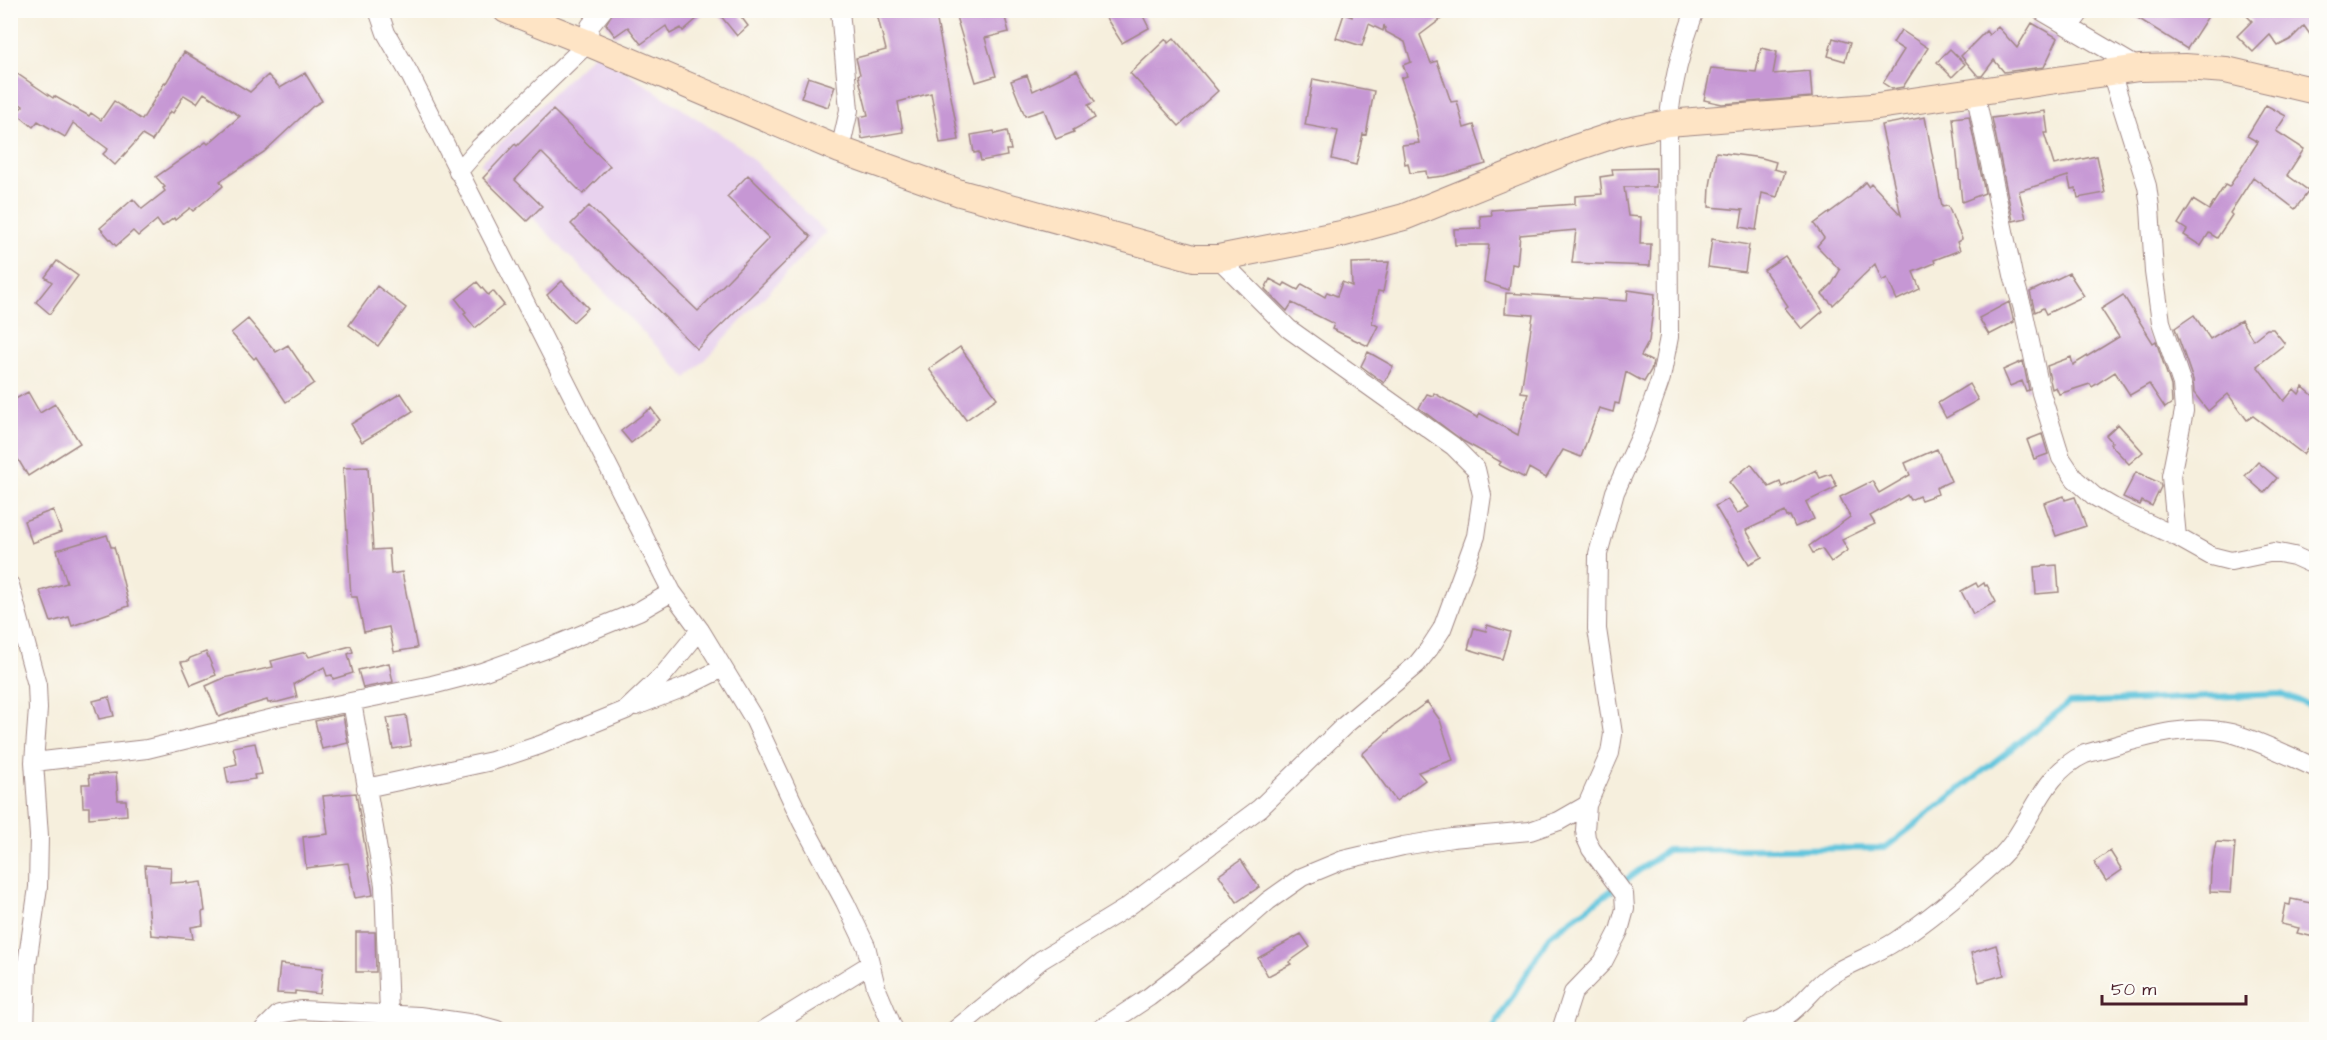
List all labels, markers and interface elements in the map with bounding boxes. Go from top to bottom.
scale bar [2102,968,2246,1006]
text: 50 m [2111,977,2156,1002]

